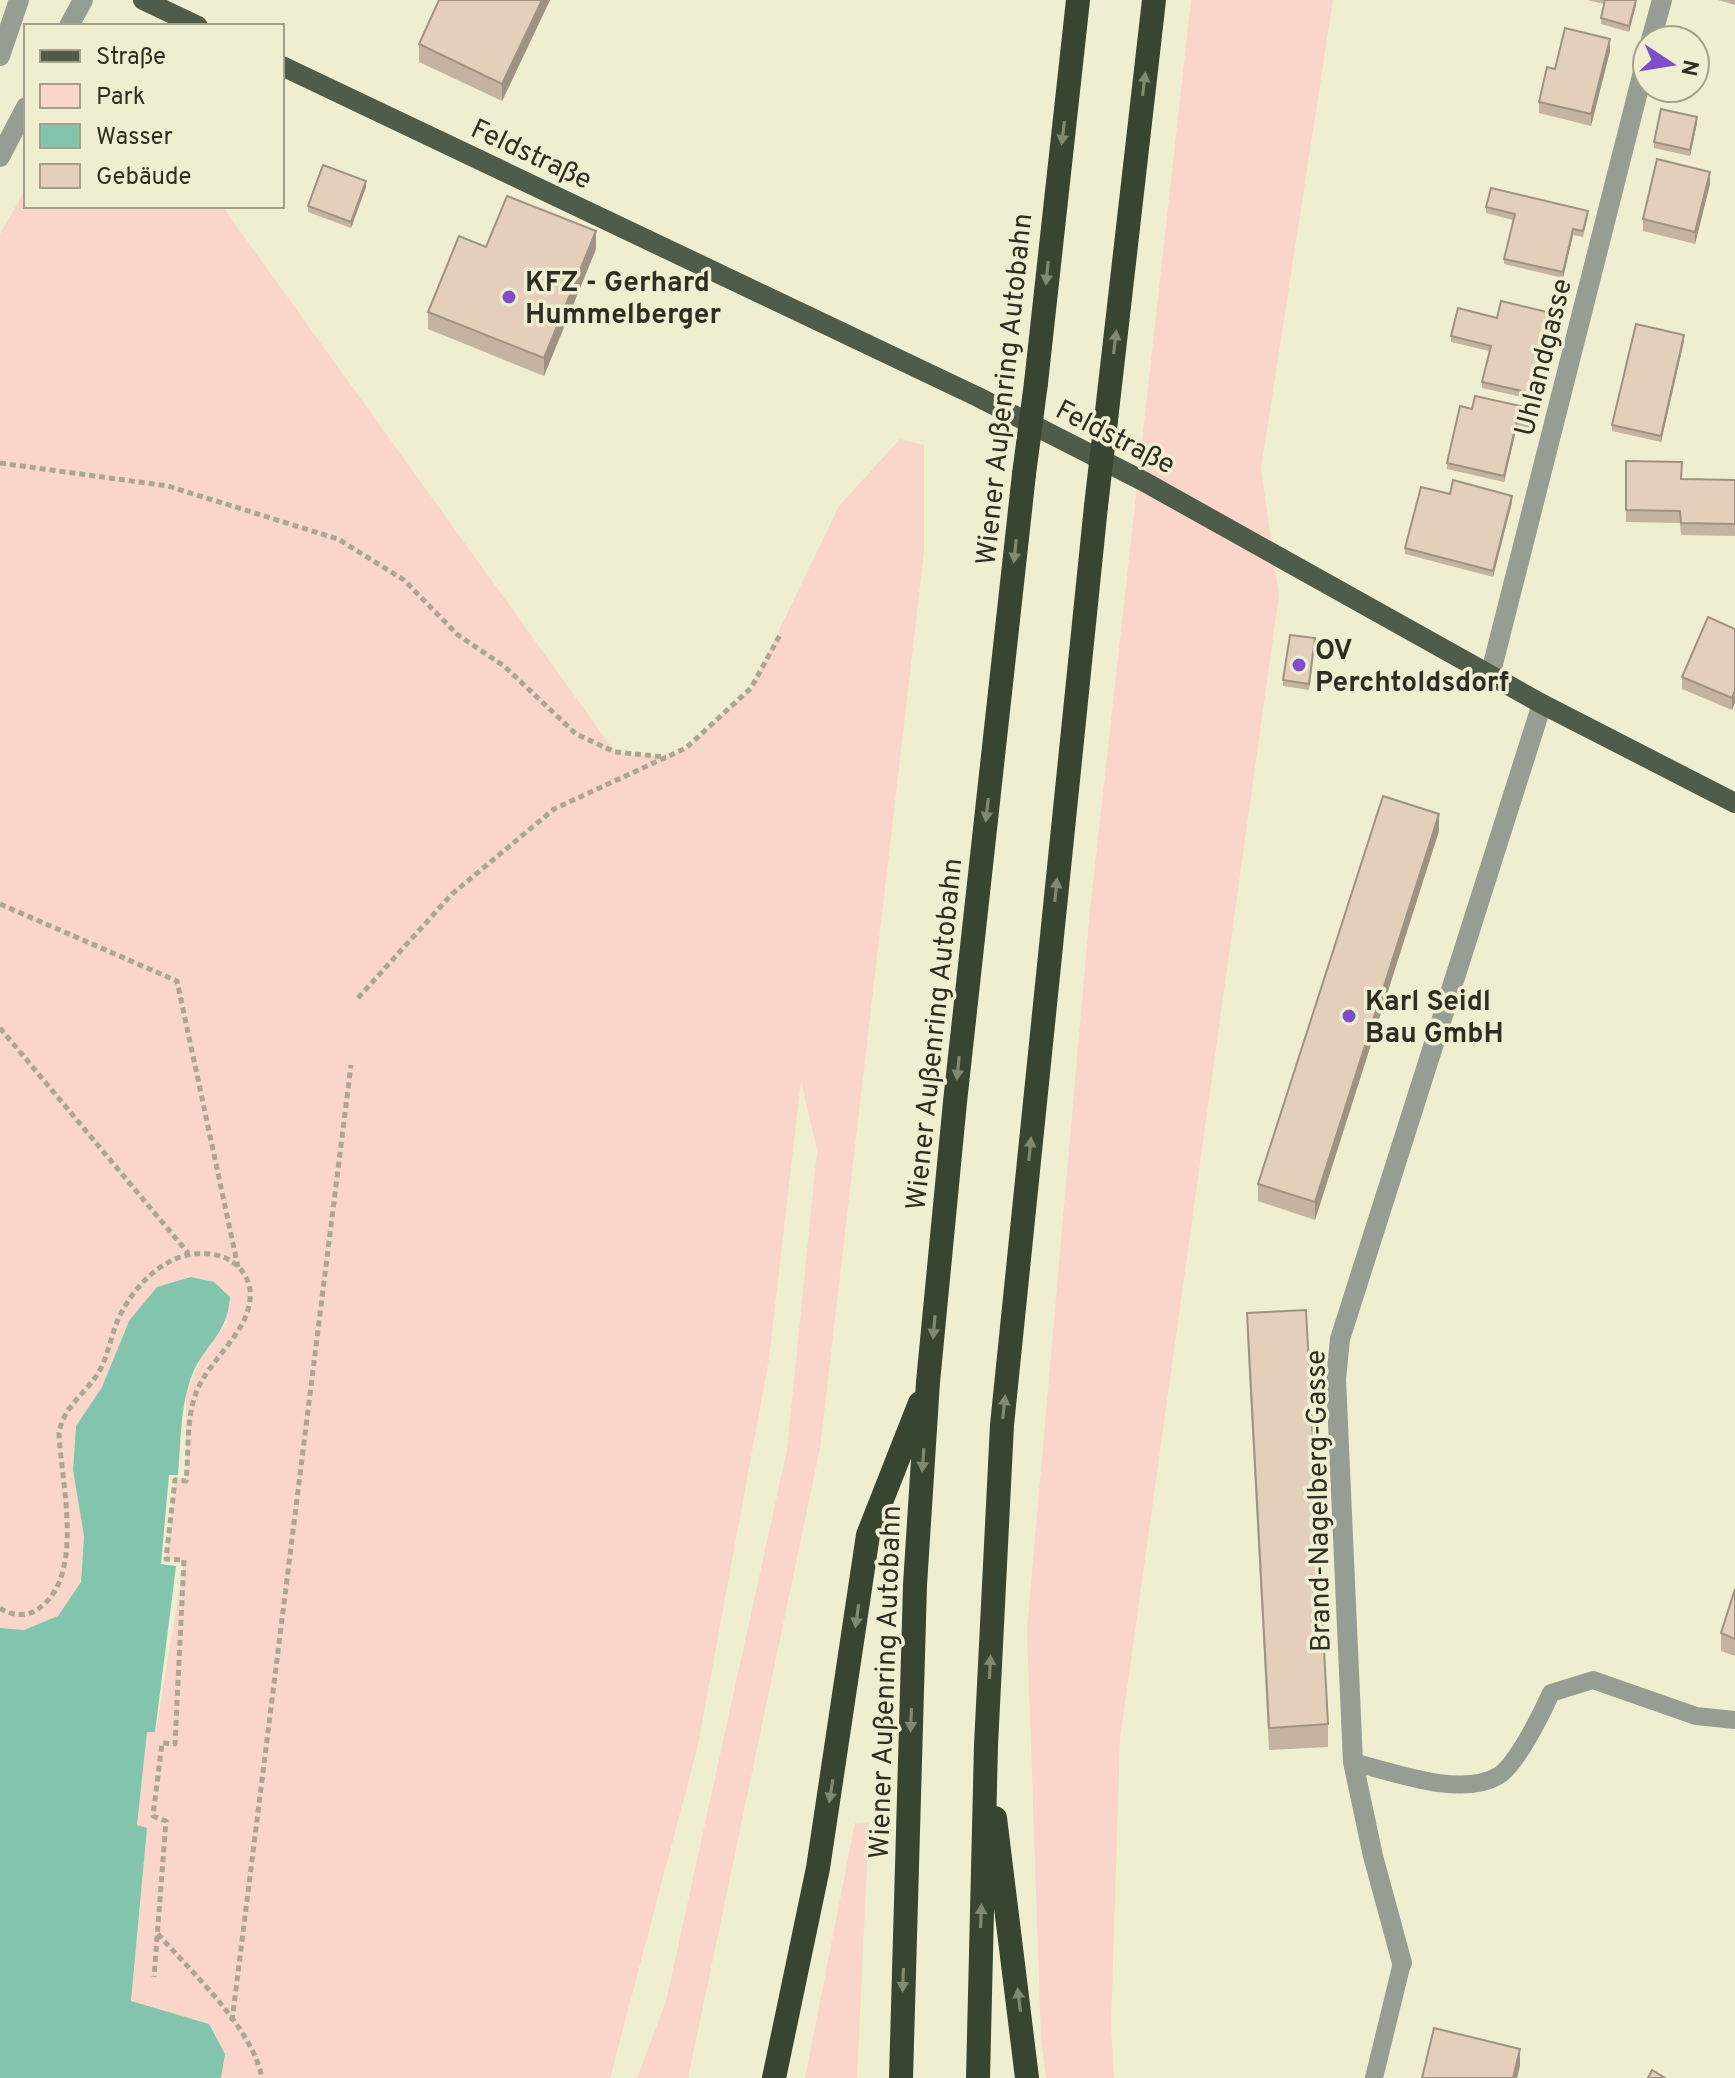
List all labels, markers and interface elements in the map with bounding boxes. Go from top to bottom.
legend [24,24,284,208]
north arrow [1631,24,1711,104]
text: Straße [96,43,166,73]
text: N [1673,57,1703,78]
one-way arrow [1138,71,1151,96]
text: Park [96,83,146,113]
street label: Feldstraße [464,112,597,199]
one-way arrow [1056,121,1069,146]
text: Wasser [96,123,173,153]
text: Gebäude [96,163,191,193]
street label: Wiener Außenring Autobahn [970,211,1042,567]
one-way arrow [1041,261,1054,286]
place label: KFZ - Gerhard Hummelberger [525,266,721,334]
street label: Uhlandgasse [1508,275,1582,440]
marker: KFZ - Gerhard Hummelberger [500,288,518,306]
one-way arrow [1108,329,1121,354]
street label: Feldstraße [1049,393,1181,484]
one-way arrow [1009,539,1022,564]
place label: OV Perchtoldsdorf [1315,634,1509,702]
marker: OV Perchtoldsdorf [1290,656,1308,674]
one-way arrow [980,798,993,823]
street label: Wiener Außenring Autobahn [900,856,972,1212]
one-way arrow [1050,877,1063,902]
place label: Karl Seidl Bau GmbH [1365,985,1504,1053]
marker: Karl Seidl Bau GmbH [1340,1007,1358,1025]
one-way arrow [952,1056,965,1081]
one-way arrow [1023,1136,1036,1161]
one-way arrow [927,1315,940,1340]
street label: Brand-Nagelberg-Gasse [1299,1349,1341,1652]
one-way arrow [997,1395,1010,1420]
one-way arrow [916,1448,929,1473]
street label: Wiener Außenring Autobahn [863,1505,911,1860]
one-way arrow [850,1604,863,1629]
one-way arrow [983,1654,996,1679]
one-way arrow [904,1708,917,1733]
one-way arrow [824,1778,836,1803]
one-way arrow [974,1903,987,1928]
one-way arrow [896,1968,909,1993]
one-way arrow [1012,1988,1025,2013]

